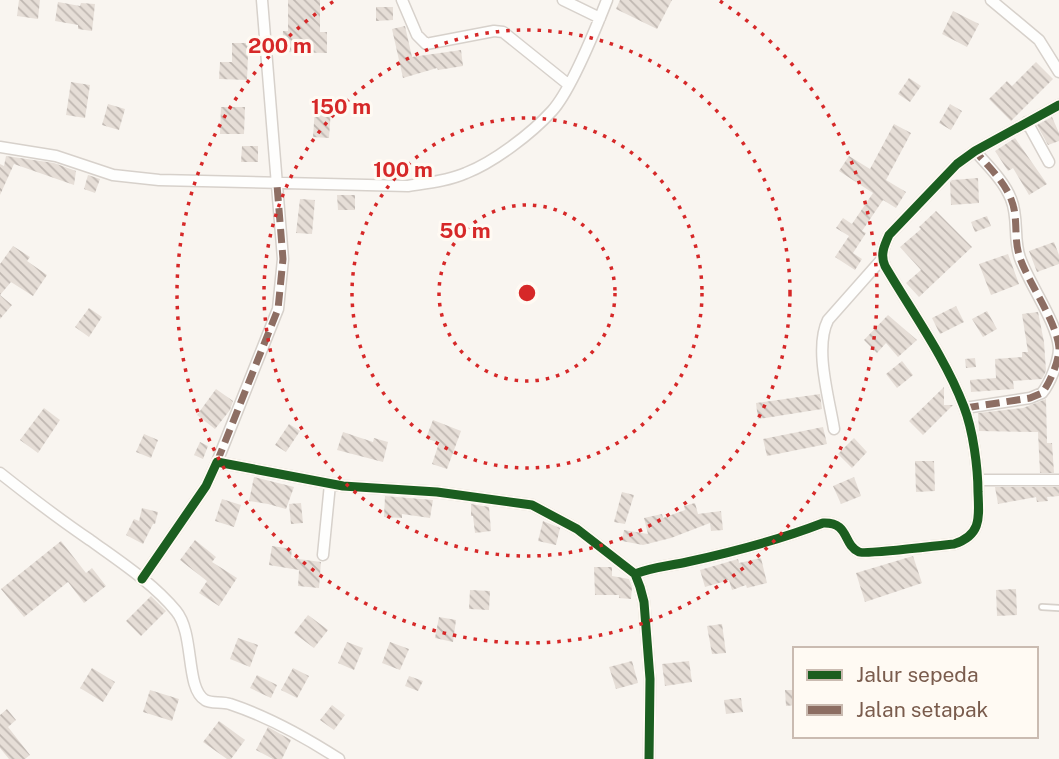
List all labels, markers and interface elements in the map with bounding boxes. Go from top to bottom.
text: 200 m [248,33,312,58]
text: 150 m [311,94,371,119]
text: 100 m [373,157,433,182]
text: 50 m [439,218,491,243]
centre of rings [515,281,539,305]
legend [793,647,1038,738]
text: Jalur sepeda [856,662,979,687]
text: Jalan setapak [856,697,989,722]

